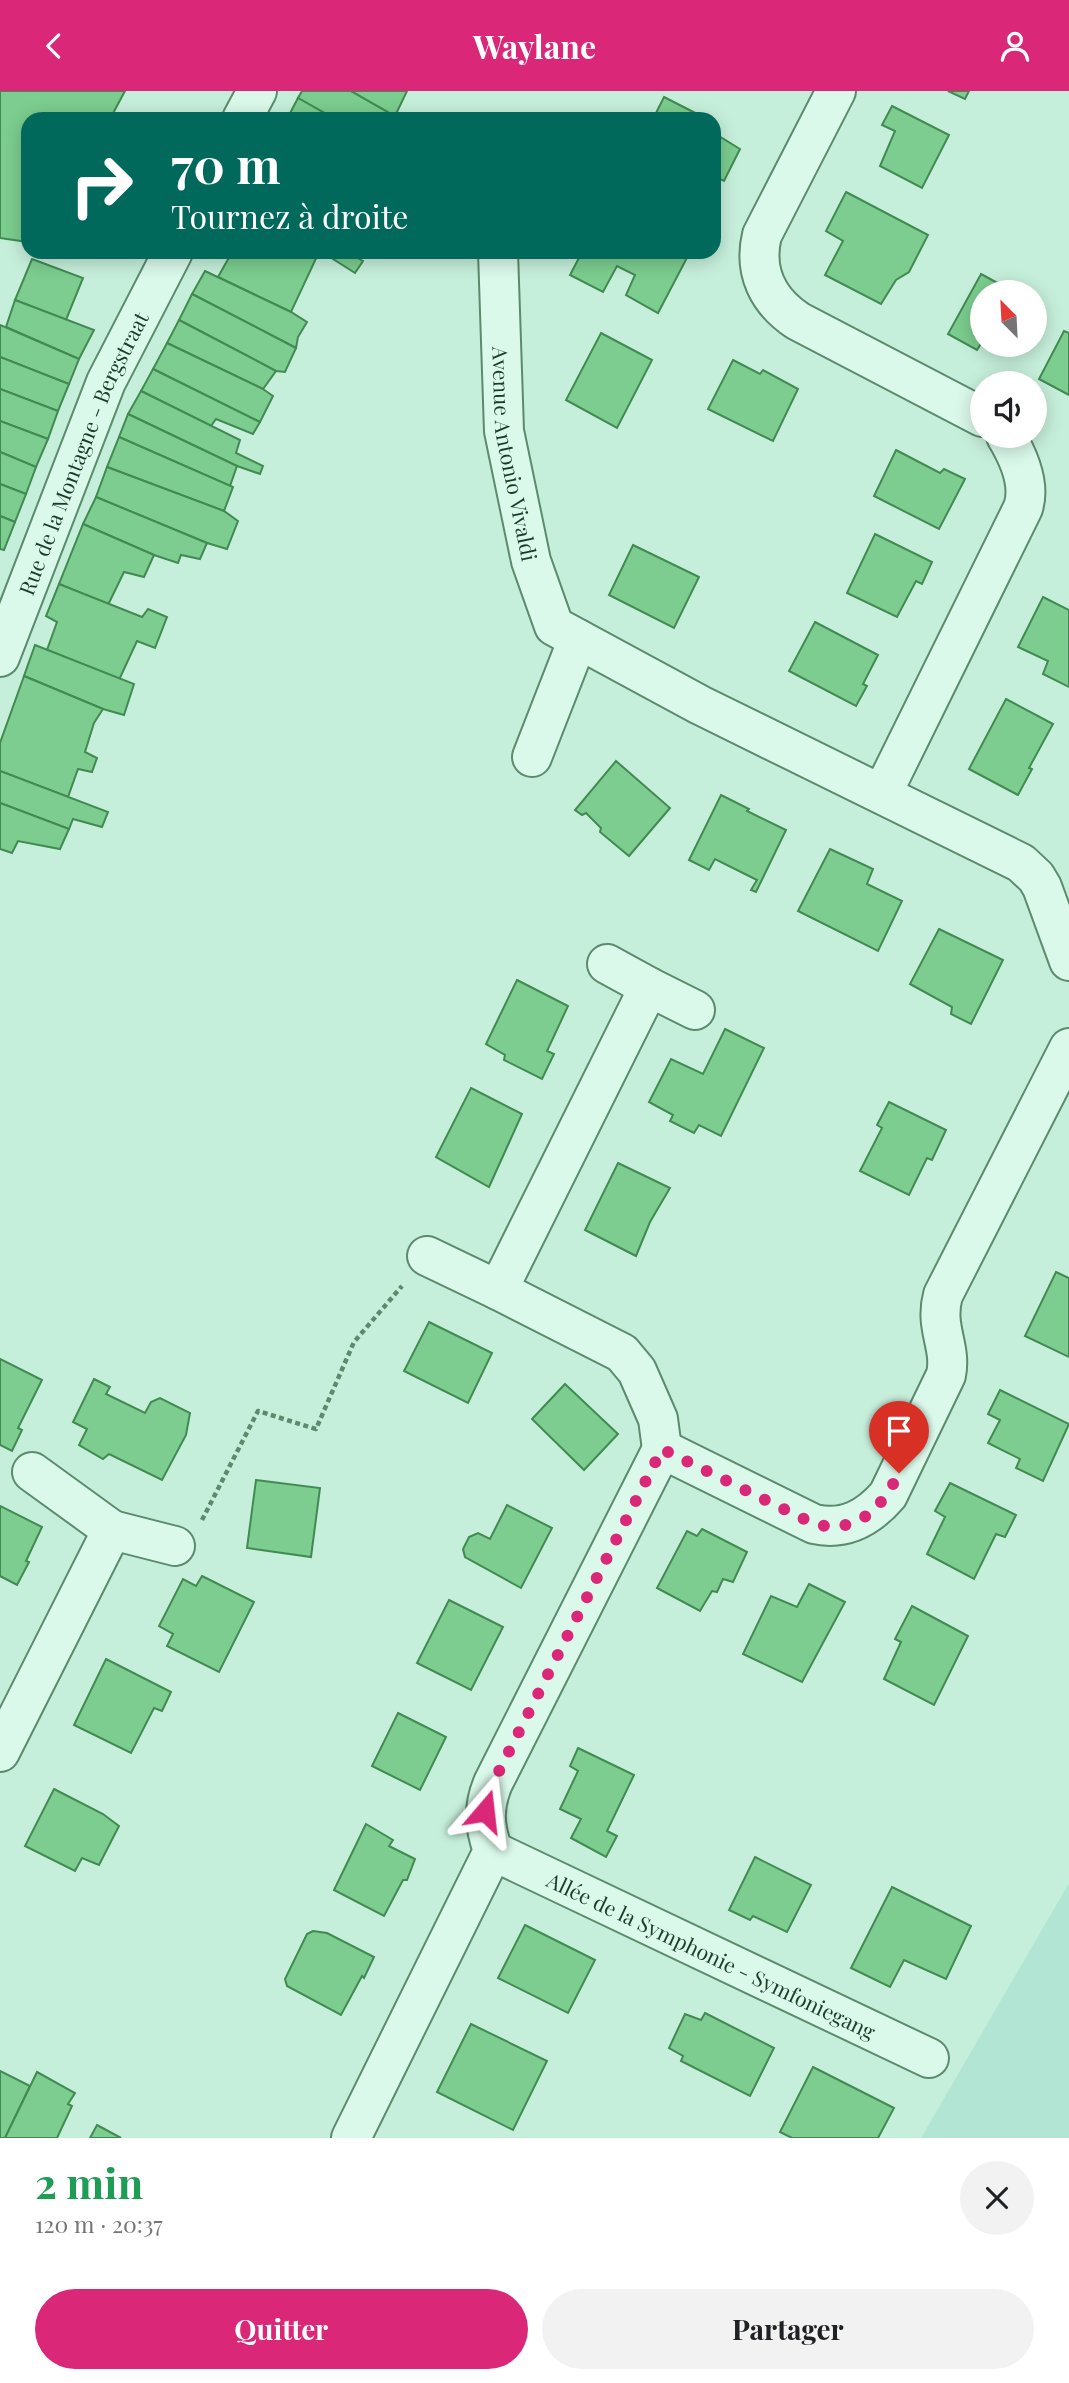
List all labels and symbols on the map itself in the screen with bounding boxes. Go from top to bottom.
north arrow [970,280,1046,357]
street label: Rue de la Montagne - Bergstraat [11,306,154,599]
street label: Avenue Antonio Vivaldi [487,345,545,563]
pin [869,1401,929,1473]
position arrow [448,1774,522,1848]
street label: Allée de la Symphonie - Symfoniegang [542,1864,880,2045]

